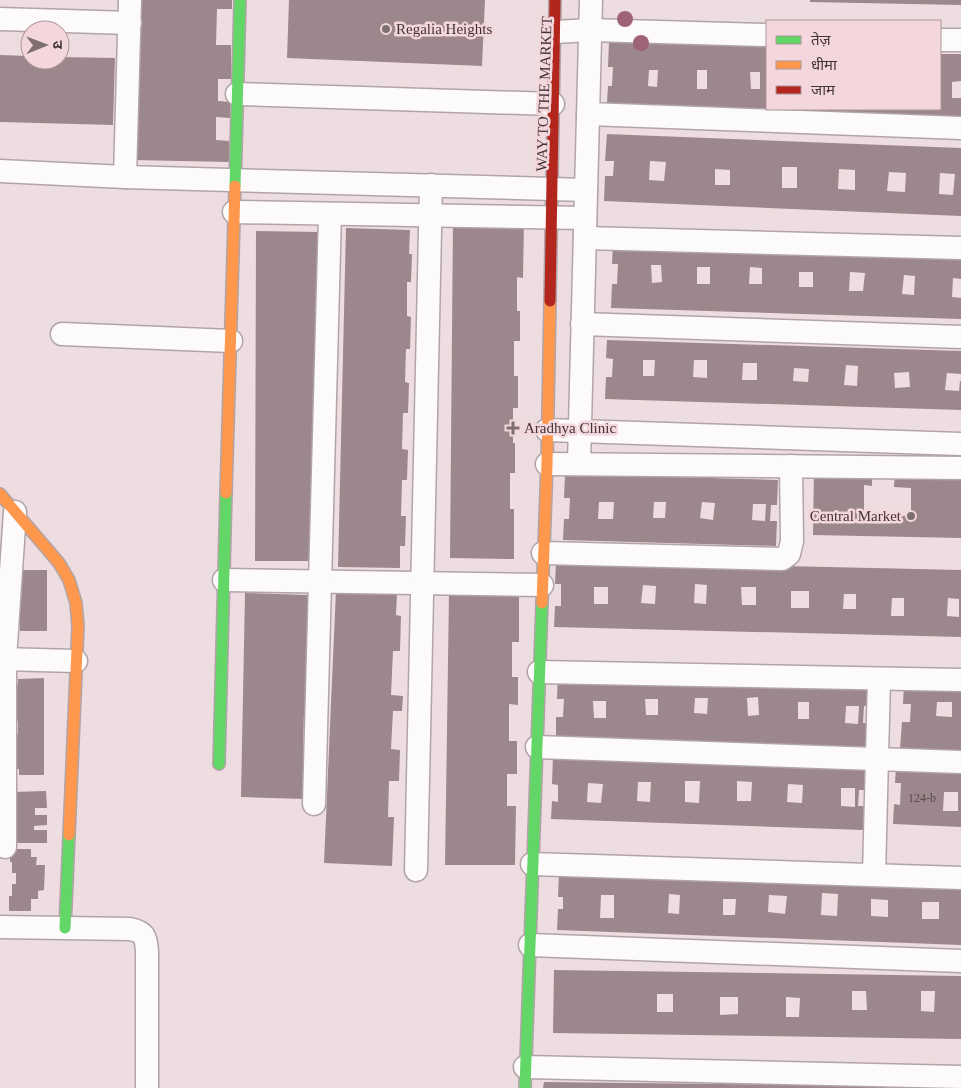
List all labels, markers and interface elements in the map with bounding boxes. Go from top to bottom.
street label: WAY TO THE MARKET [533,16,555,172]
north arrow [20,20,70,70]
legend [766,20,941,110]
place label: Regalia Heights [396,21,492,37]
marker: Regalia Heights [380,23,392,35]
text: तेज़ [811,31,832,48]
text: उ [50,41,65,50]
text: धीमा [811,57,838,73]
text: जाम [811,82,836,98]
place label: Aradhya Clinic [524,420,616,436]
marker: Aradhya Clinic [506,421,520,435]
place label: Central Market [810,508,902,524]
marker: Central Market [905,510,917,522]
house number: 124-b [908,791,936,805]

